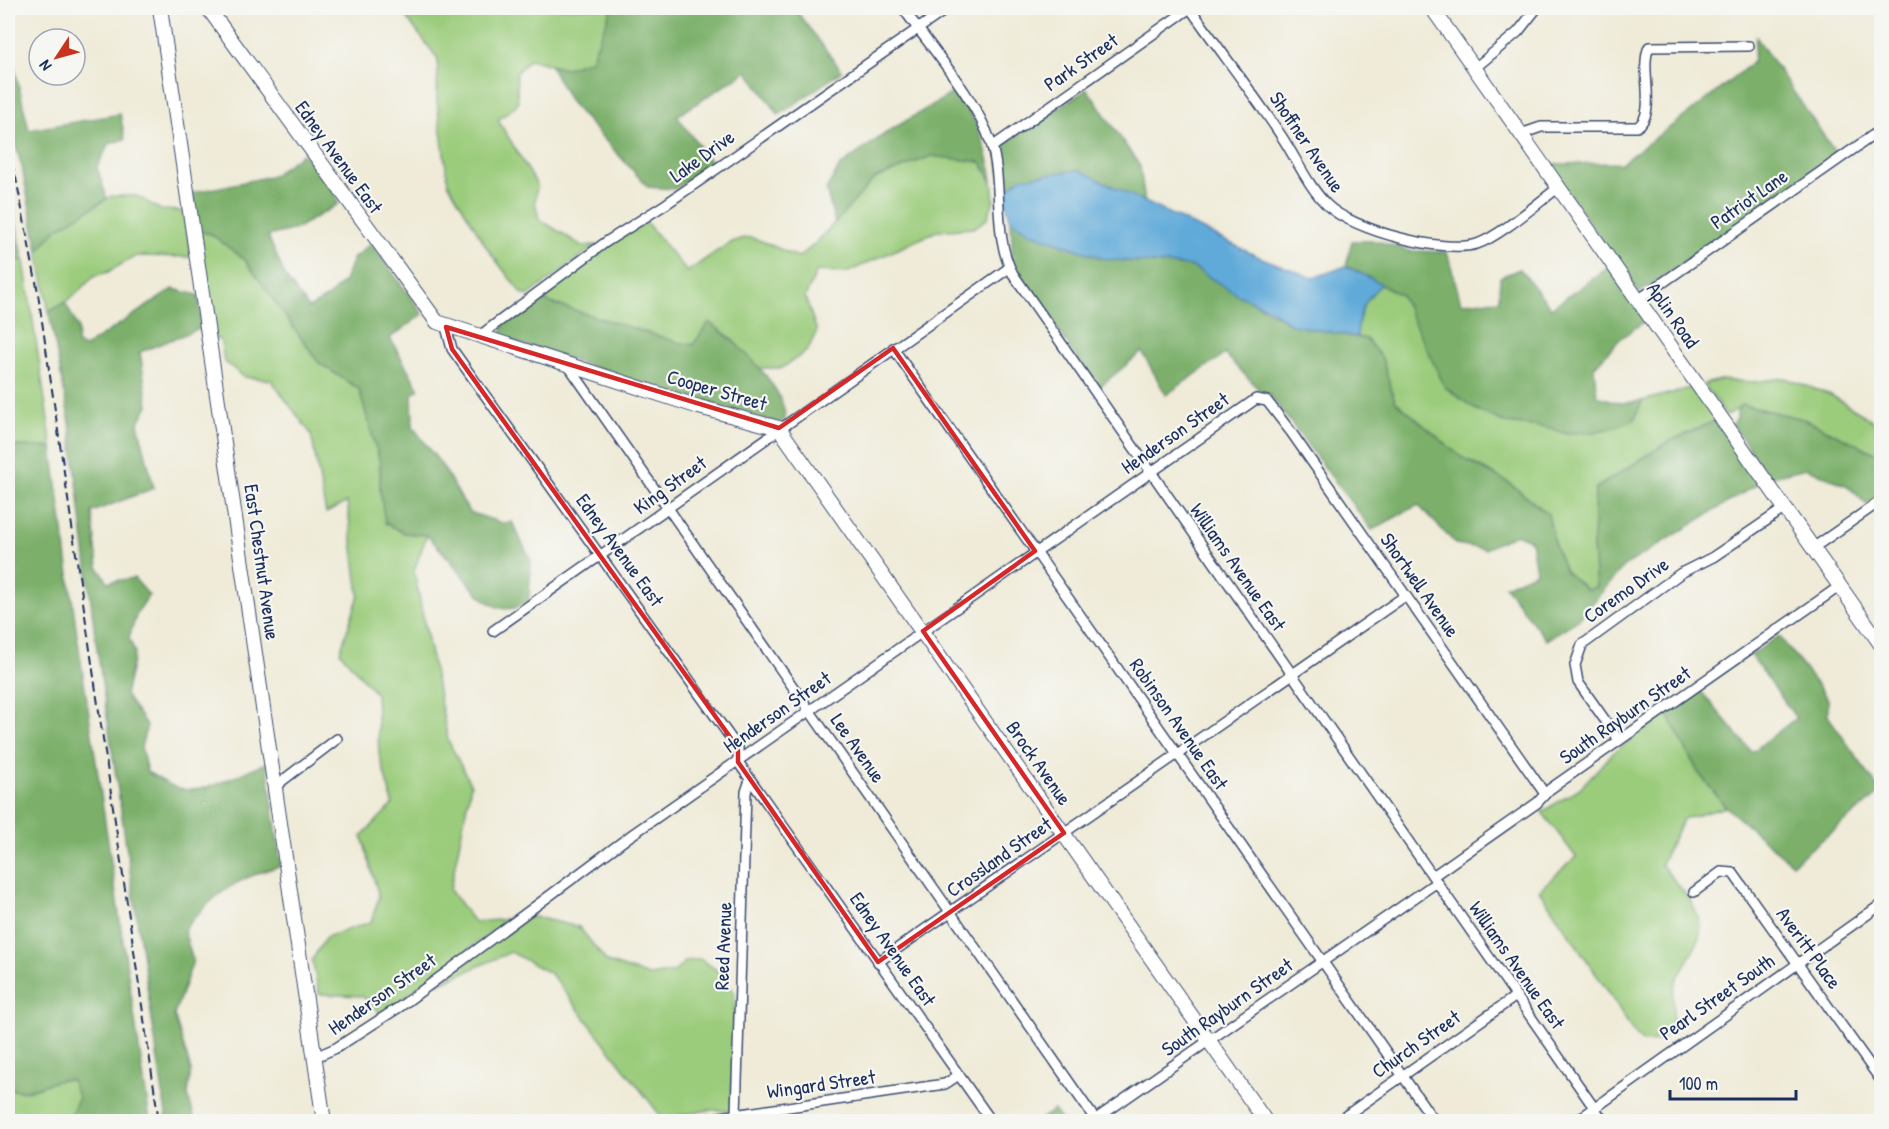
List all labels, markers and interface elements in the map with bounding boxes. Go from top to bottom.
street label: Park Street [1038,26,1124,97]
north arrow [27,27,87,87]
text: N [33,56,56,76]
street label: Shoffner Avenue [1264,86,1351,197]
street label: Edney Avenue East [289,95,390,219]
street label: Lake Drive [664,123,740,188]
street label: Patriot Lane [1705,162,1793,235]
street label: Aplin Road [1641,276,1706,353]
street label: Cooper Street [664,362,771,417]
street label: Henderson Street [1115,385,1235,480]
street label: King Street [628,448,713,520]
street label: East Chestnut Avenue [238,482,287,642]
street label: Edney Avenue East [570,488,671,612]
street label: Williams Avenue East [1184,497,1293,637]
street label: Shortwell Avenue [1375,527,1466,642]
street label: Coremo Drive [1578,550,1674,629]
street label: Robinson Avenue East [1124,653,1236,796]
street label: South Rayburn Street [1554,659,1697,770]
street label: Henderson Street [717,664,837,759]
street label: Lee Avenue [825,708,892,788]
street label: Brock Avenue [1000,715,1078,810]
street label: Crossland Street [940,810,1058,903]
street label: Edney Avenue East [844,886,943,1012]
street label: Williams Avenue East [1463,895,1572,1035]
street label: Reed Avenue [707,901,738,990]
street label: Averitt Place [1771,901,1848,994]
street label: Henderson Street [322,946,442,1041]
street label: Pearl Street South [1654,947,1780,1046]
street label: South Rayburn Street [1156,951,1299,1062]
street label: Church Street [1366,1003,1466,1084]
street label: Wingard Street [765,1062,878,1104]
scale bar [1670,1063,1796,1101]
text: 100 m [1679,1071,1718,1096]

